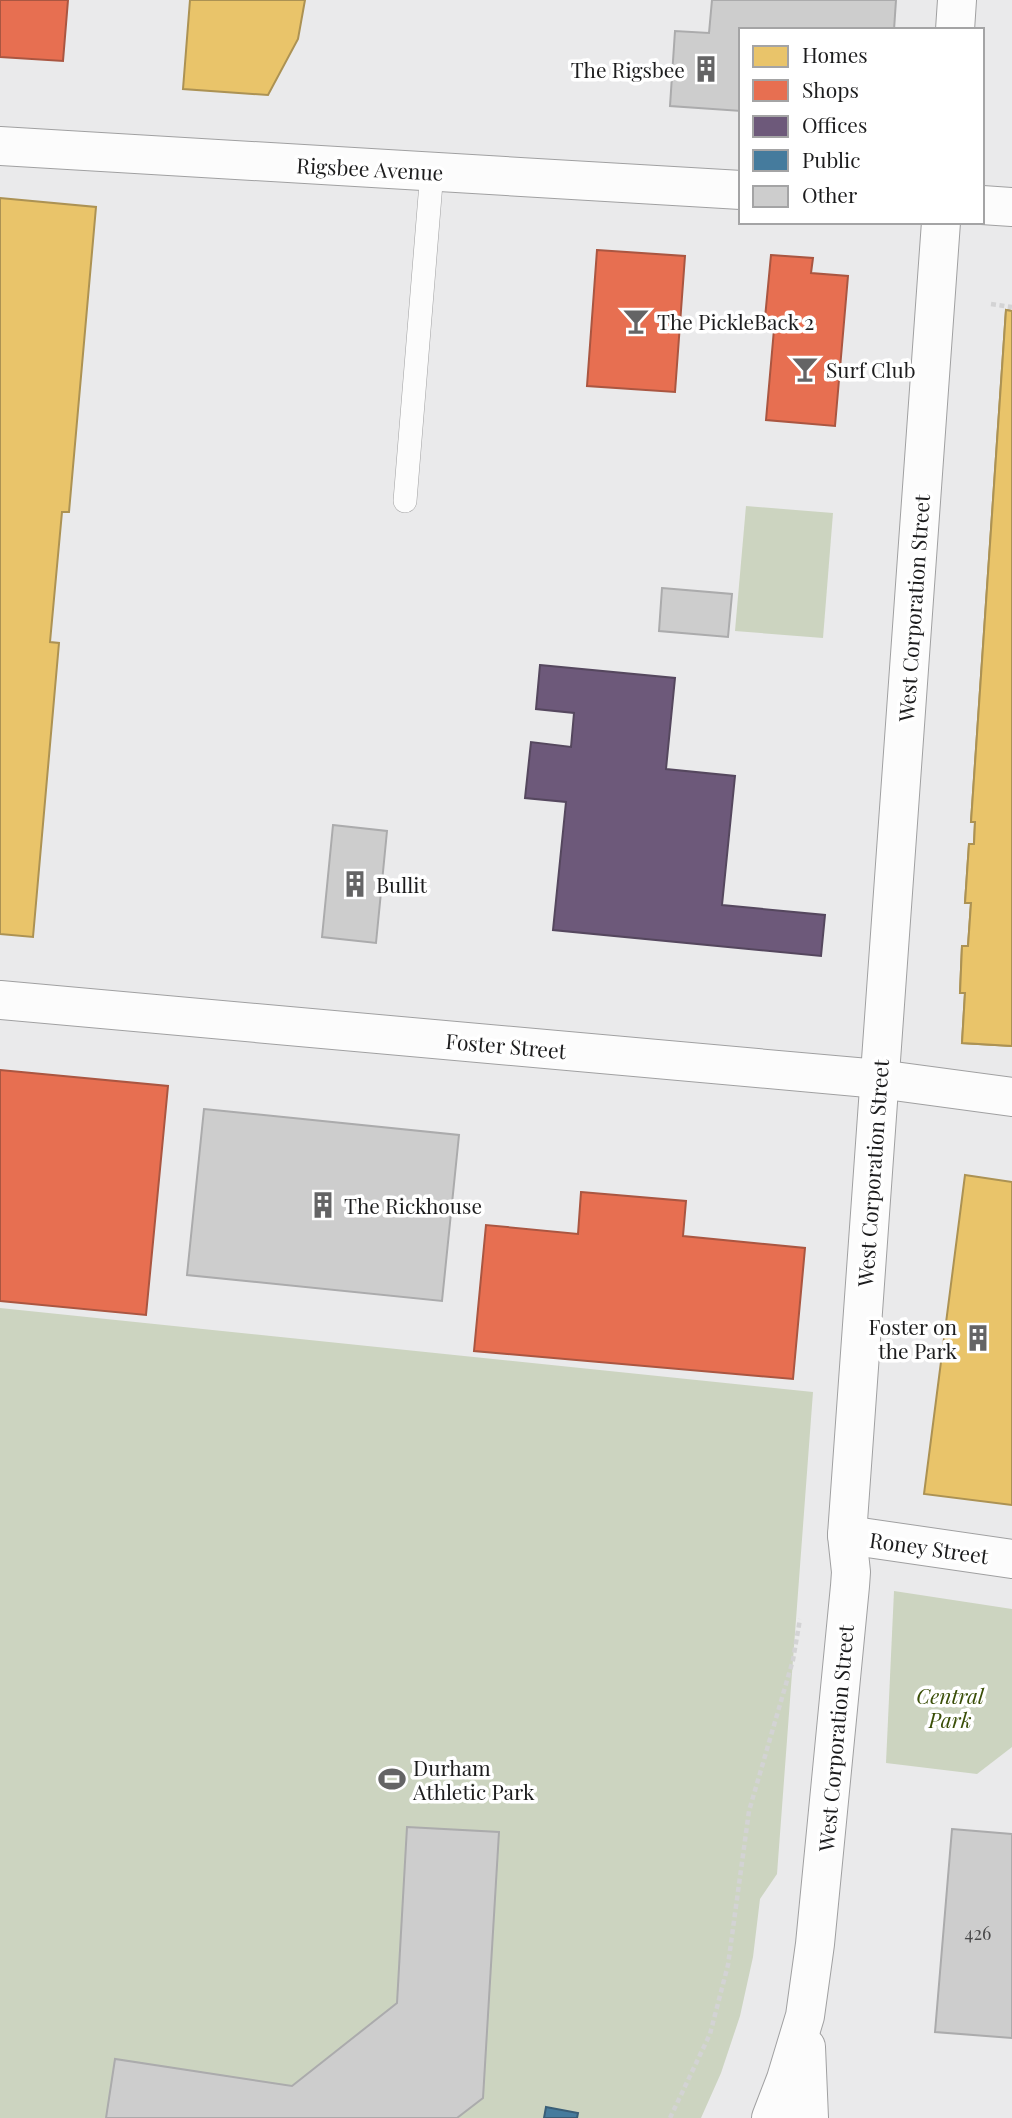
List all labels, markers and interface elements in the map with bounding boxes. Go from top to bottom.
legend [739,28,984,224]
text: Homes [802,40,868,68]
building icon: The Rigsbee [691,54,721,84]
place label: The Rigsbee [571,55,685,83]
text: Shops [802,75,859,103]
text: Offices [802,110,867,138]
text: Public [802,145,860,173]
street label: Rigsbee Avenue [296,150,444,186]
text: Other [802,180,858,208]
bar icon: The PickleBack 2 [621,306,651,336]
place label: The PickleBack 2 [657,307,814,335]
bar icon: Surf Club [790,354,820,384]
place label: Surf Club [826,355,915,383]
street label: West Corporation Street [891,493,935,724]
building icon: Bullit [340,869,370,899]
place label: Bullit [376,870,427,898]
street label: Foster Street [445,1026,568,1064]
street label: West Corporation Street [850,1058,894,1289]
building icon: The Rickhouse [308,1190,338,1220]
place label: The Rickhouse [344,1191,482,1219]
place label: Foster on the Park [868,1312,957,1364]
building icon: Foster on the Park [963,1323,993,1353]
street label: Roney Street [868,1525,991,1569]
street label: West Corporation Street [811,1623,859,1854]
park label: Central Park [916,1681,985,1733]
place label: Durham Athletic Park [412,1753,535,1805]
sports icon: Durham Athletic Park [377,1764,407,1794]
house number: 426 [965,1921,991,1945]

